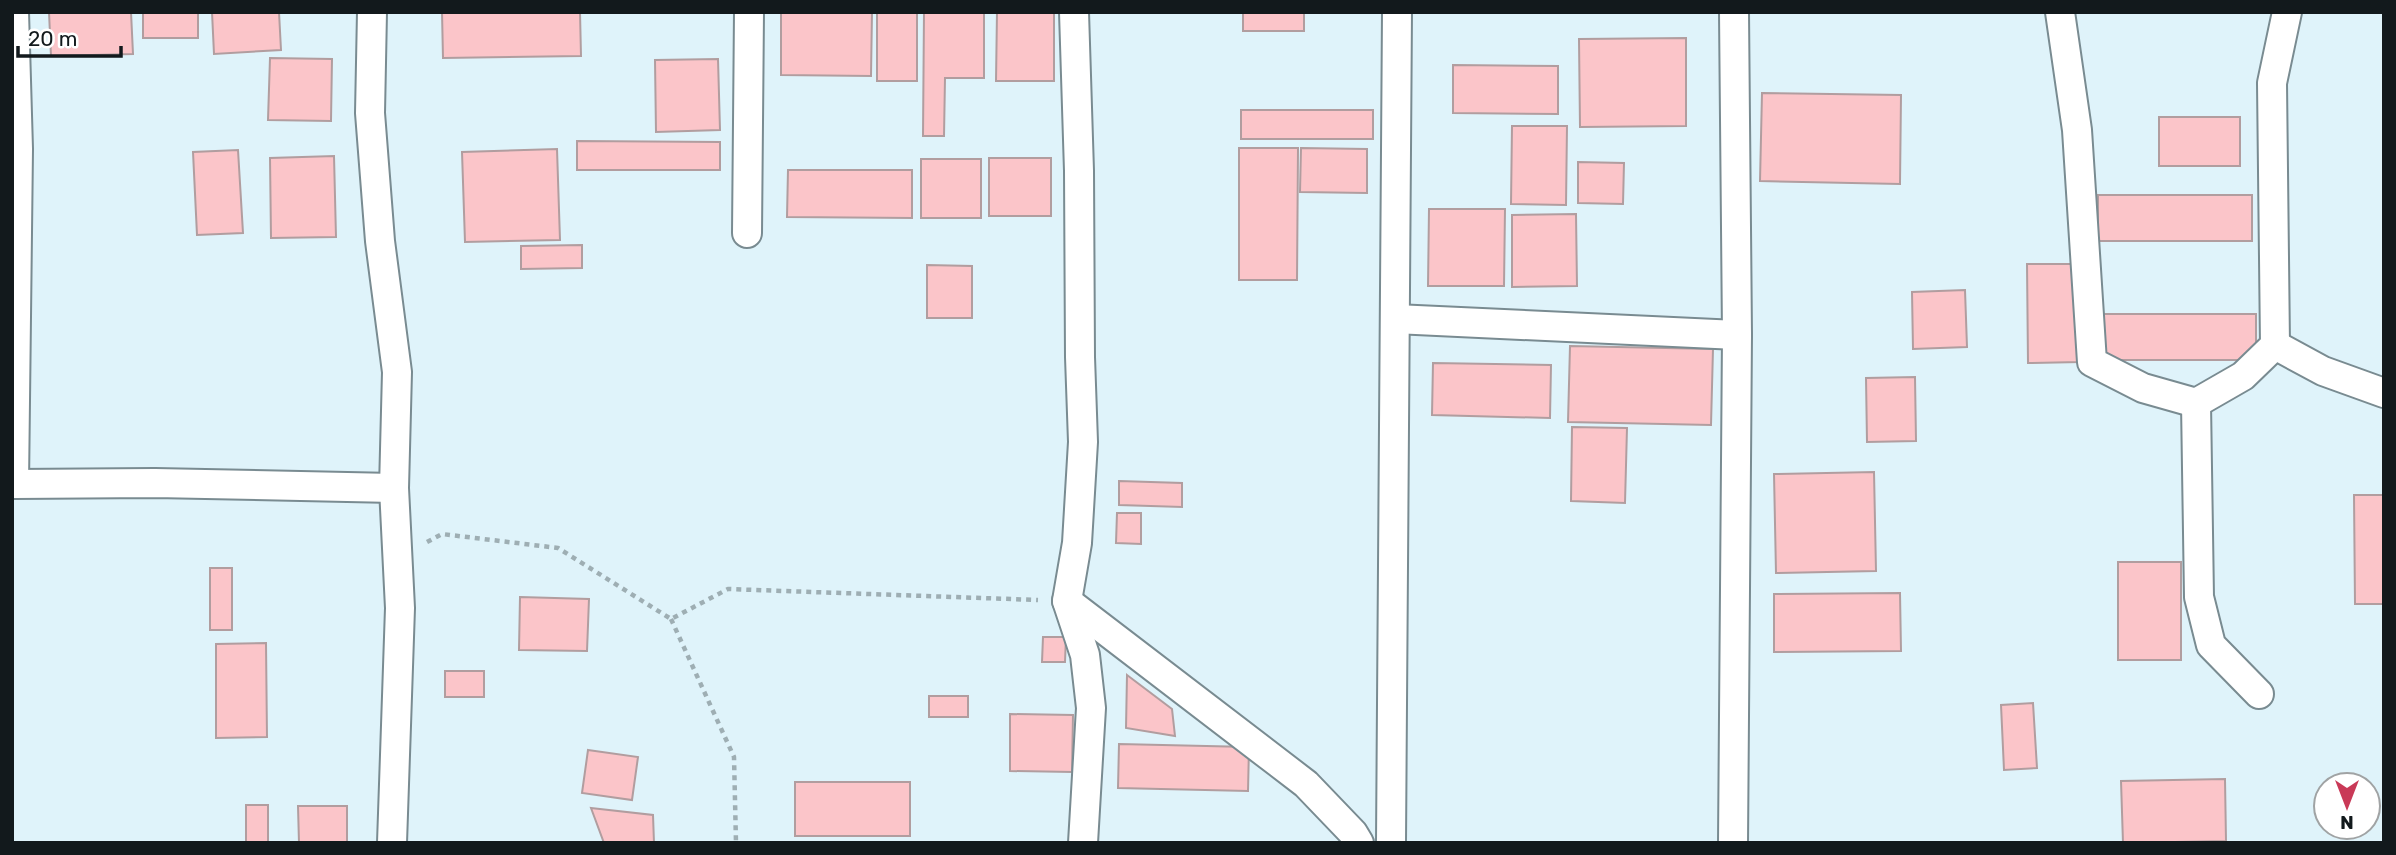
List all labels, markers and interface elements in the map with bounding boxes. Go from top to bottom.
scale bar [18,14,121,58]
text: 20 m [28,26,77,51]
north arrow [2312,771,2382,841]
text: N [2340,811,2354,834]

